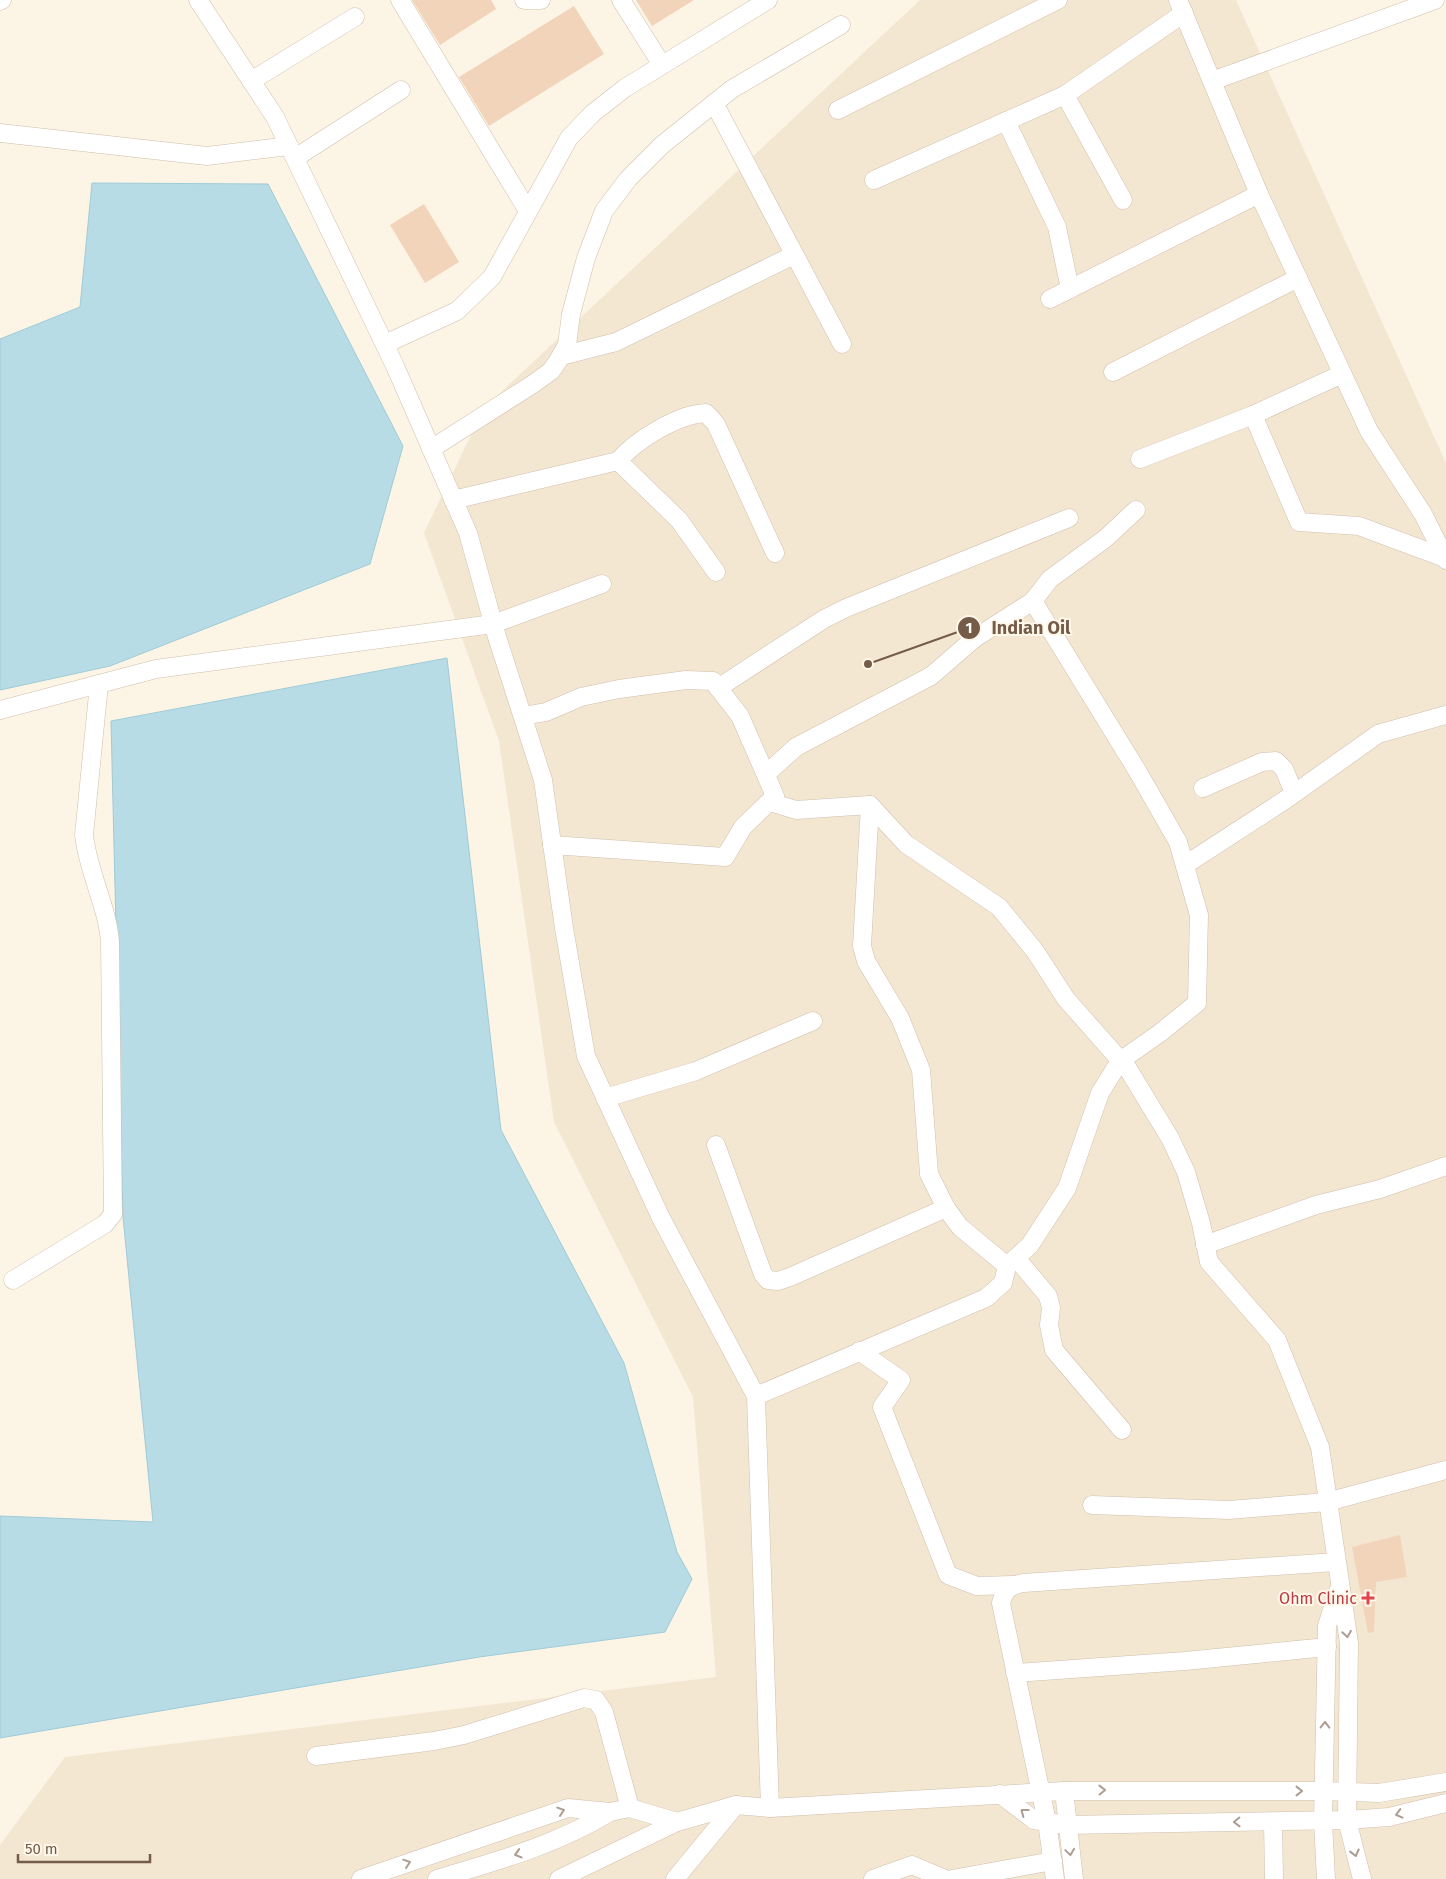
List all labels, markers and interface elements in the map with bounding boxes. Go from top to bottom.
callout: Indian Oil [957,611,1081,644]
text: Indian Oil [992,617,1071,639]
text: 1 [966,619,972,637]
place label: Ohm Clinic [1279,1589,1357,1608]
marker: Ohm Clinic [1361,1591,1375,1605]
one-way arrow [1341,1630,1352,1638]
one-way arrow [1320,1721,1330,1728]
one-way arrow [1098,1785,1106,1795]
one-way arrow [1296,1786,1303,1796]
one-way arrow [556,1807,564,1817]
one-way arrow [1395,1809,1403,1819]
one-way arrow [1021,1810,1030,1818]
one-way arrow [1232,1817,1240,1827]
scale bar [18,1832,150,1864]
text: 50 m [25,1840,58,1858]
one-way arrow [515,1848,523,1858]
one-way arrow [1065,1848,1075,1857]
one-way arrow [1349,1848,1360,1857]
one-way arrow [402,1859,411,1869]

